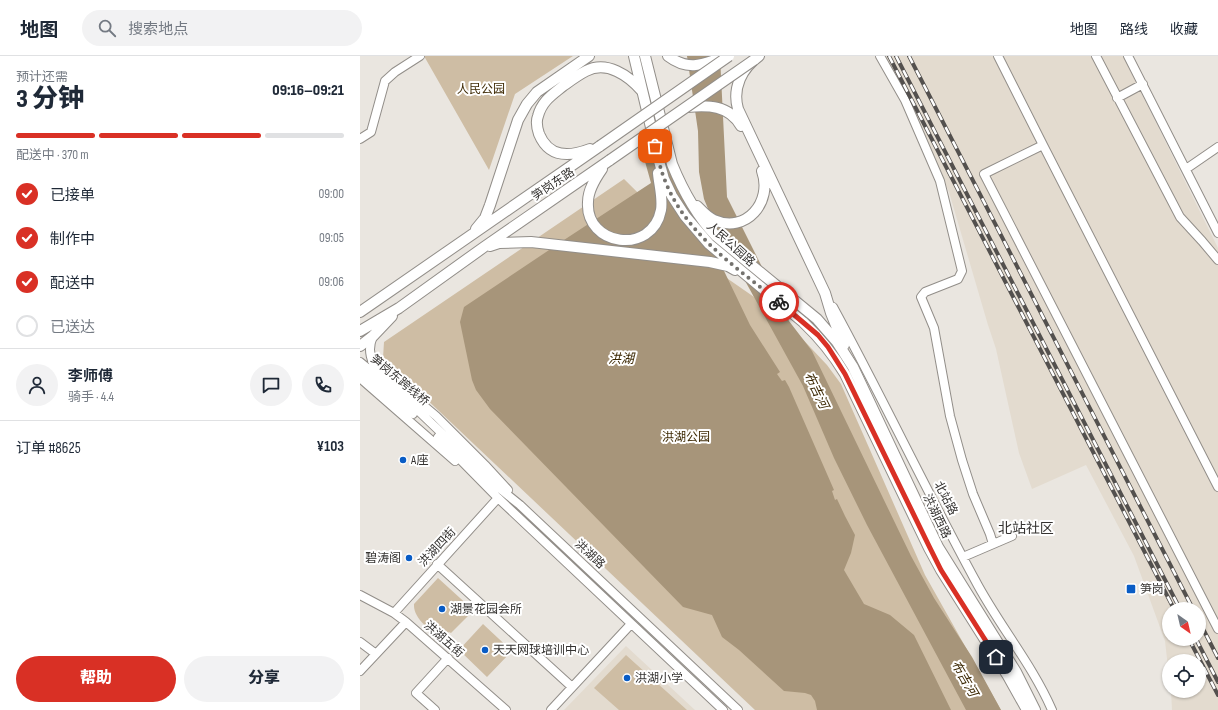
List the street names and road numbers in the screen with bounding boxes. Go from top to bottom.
street label: 笋岗东路 [529,165,577,204]
street label: 人民公园路 [703,219,758,270]
street label: 笋岗东跨线桥 [367,351,432,409]
street label: 北站路 [931,479,960,518]
street label: 洪湖西路 [919,491,954,541]
street label: 洪湖四街 [416,525,459,570]
street label: 洪湖路 [571,537,608,572]
street label: 洪湖五街 [421,618,467,661]

